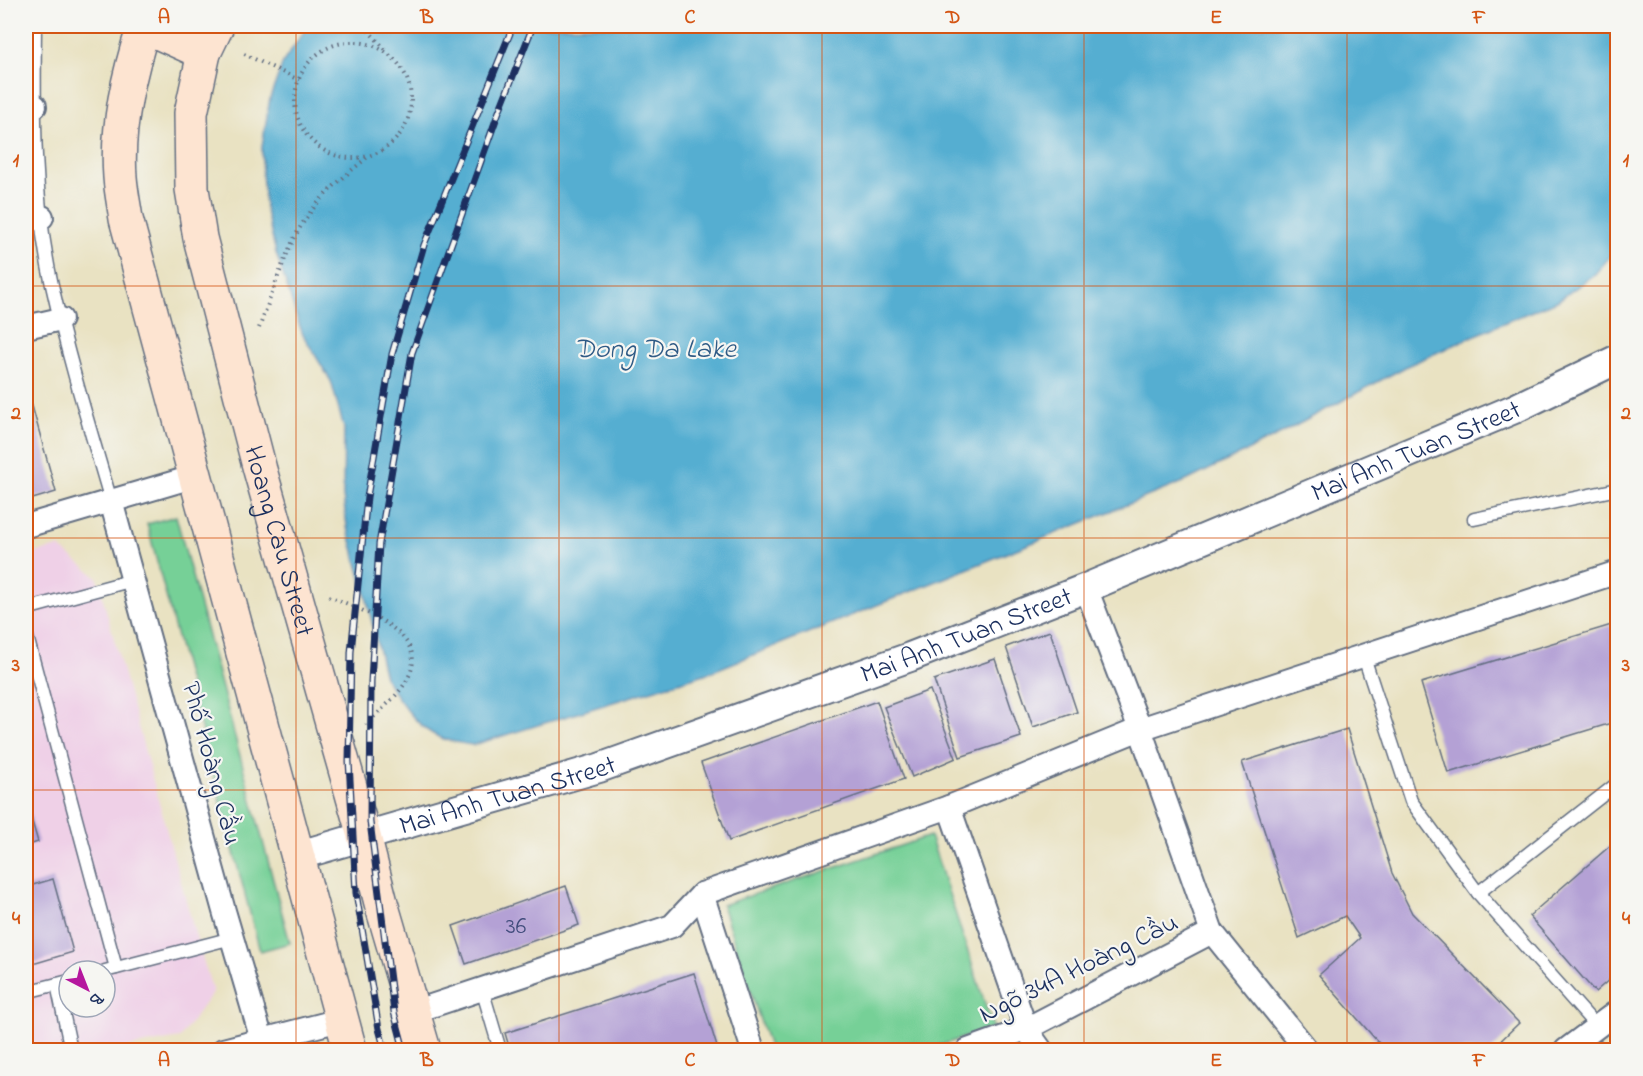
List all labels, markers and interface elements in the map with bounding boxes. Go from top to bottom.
text: A [158,4,170,33]
text: B [419,4,434,33]
text: C [685,4,696,33]
text: D [945,4,960,33]
text: E [1210,4,1222,33]
text: F [1472,4,1486,33]
text: 1 [13,147,20,176]
text: 1 [1623,147,1630,176]
water label: Dong Da Lake [574,330,737,371]
street label: Mai Anh Tuan Street [1306,391,1528,514]
text: 2 [10,400,21,429]
text: 2 [1620,400,1631,429]
street label: Hoang Cau Street [233,442,323,641]
street label: Mai Anh Tuan Street [856,578,1078,695]
text: 3 [11,652,20,681]
text: 3 [1621,652,1630,681]
street label: Phố Hoàng Cầu [170,677,251,850]
street label: Mai Anh Tuan Street [395,746,622,847]
street label: Ngõ 34A Hoàng Cầu [973,904,1185,1034]
text: 4 [12,905,21,934]
text: 4 [1622,905,1631,934]
house number: 36 [506,910,527,945]
north arrow [57,959,117,1019]
text: B [84,985,108,1011]
text: A [158,1047,170,1076]
text: B [419,1047,434,1076]
text: C [685,1047,696,1076]
text: D [945,1047,960,1076]
text: E [1210,1047,1222,1076]
text: F [1472,1047,1486,1076]

